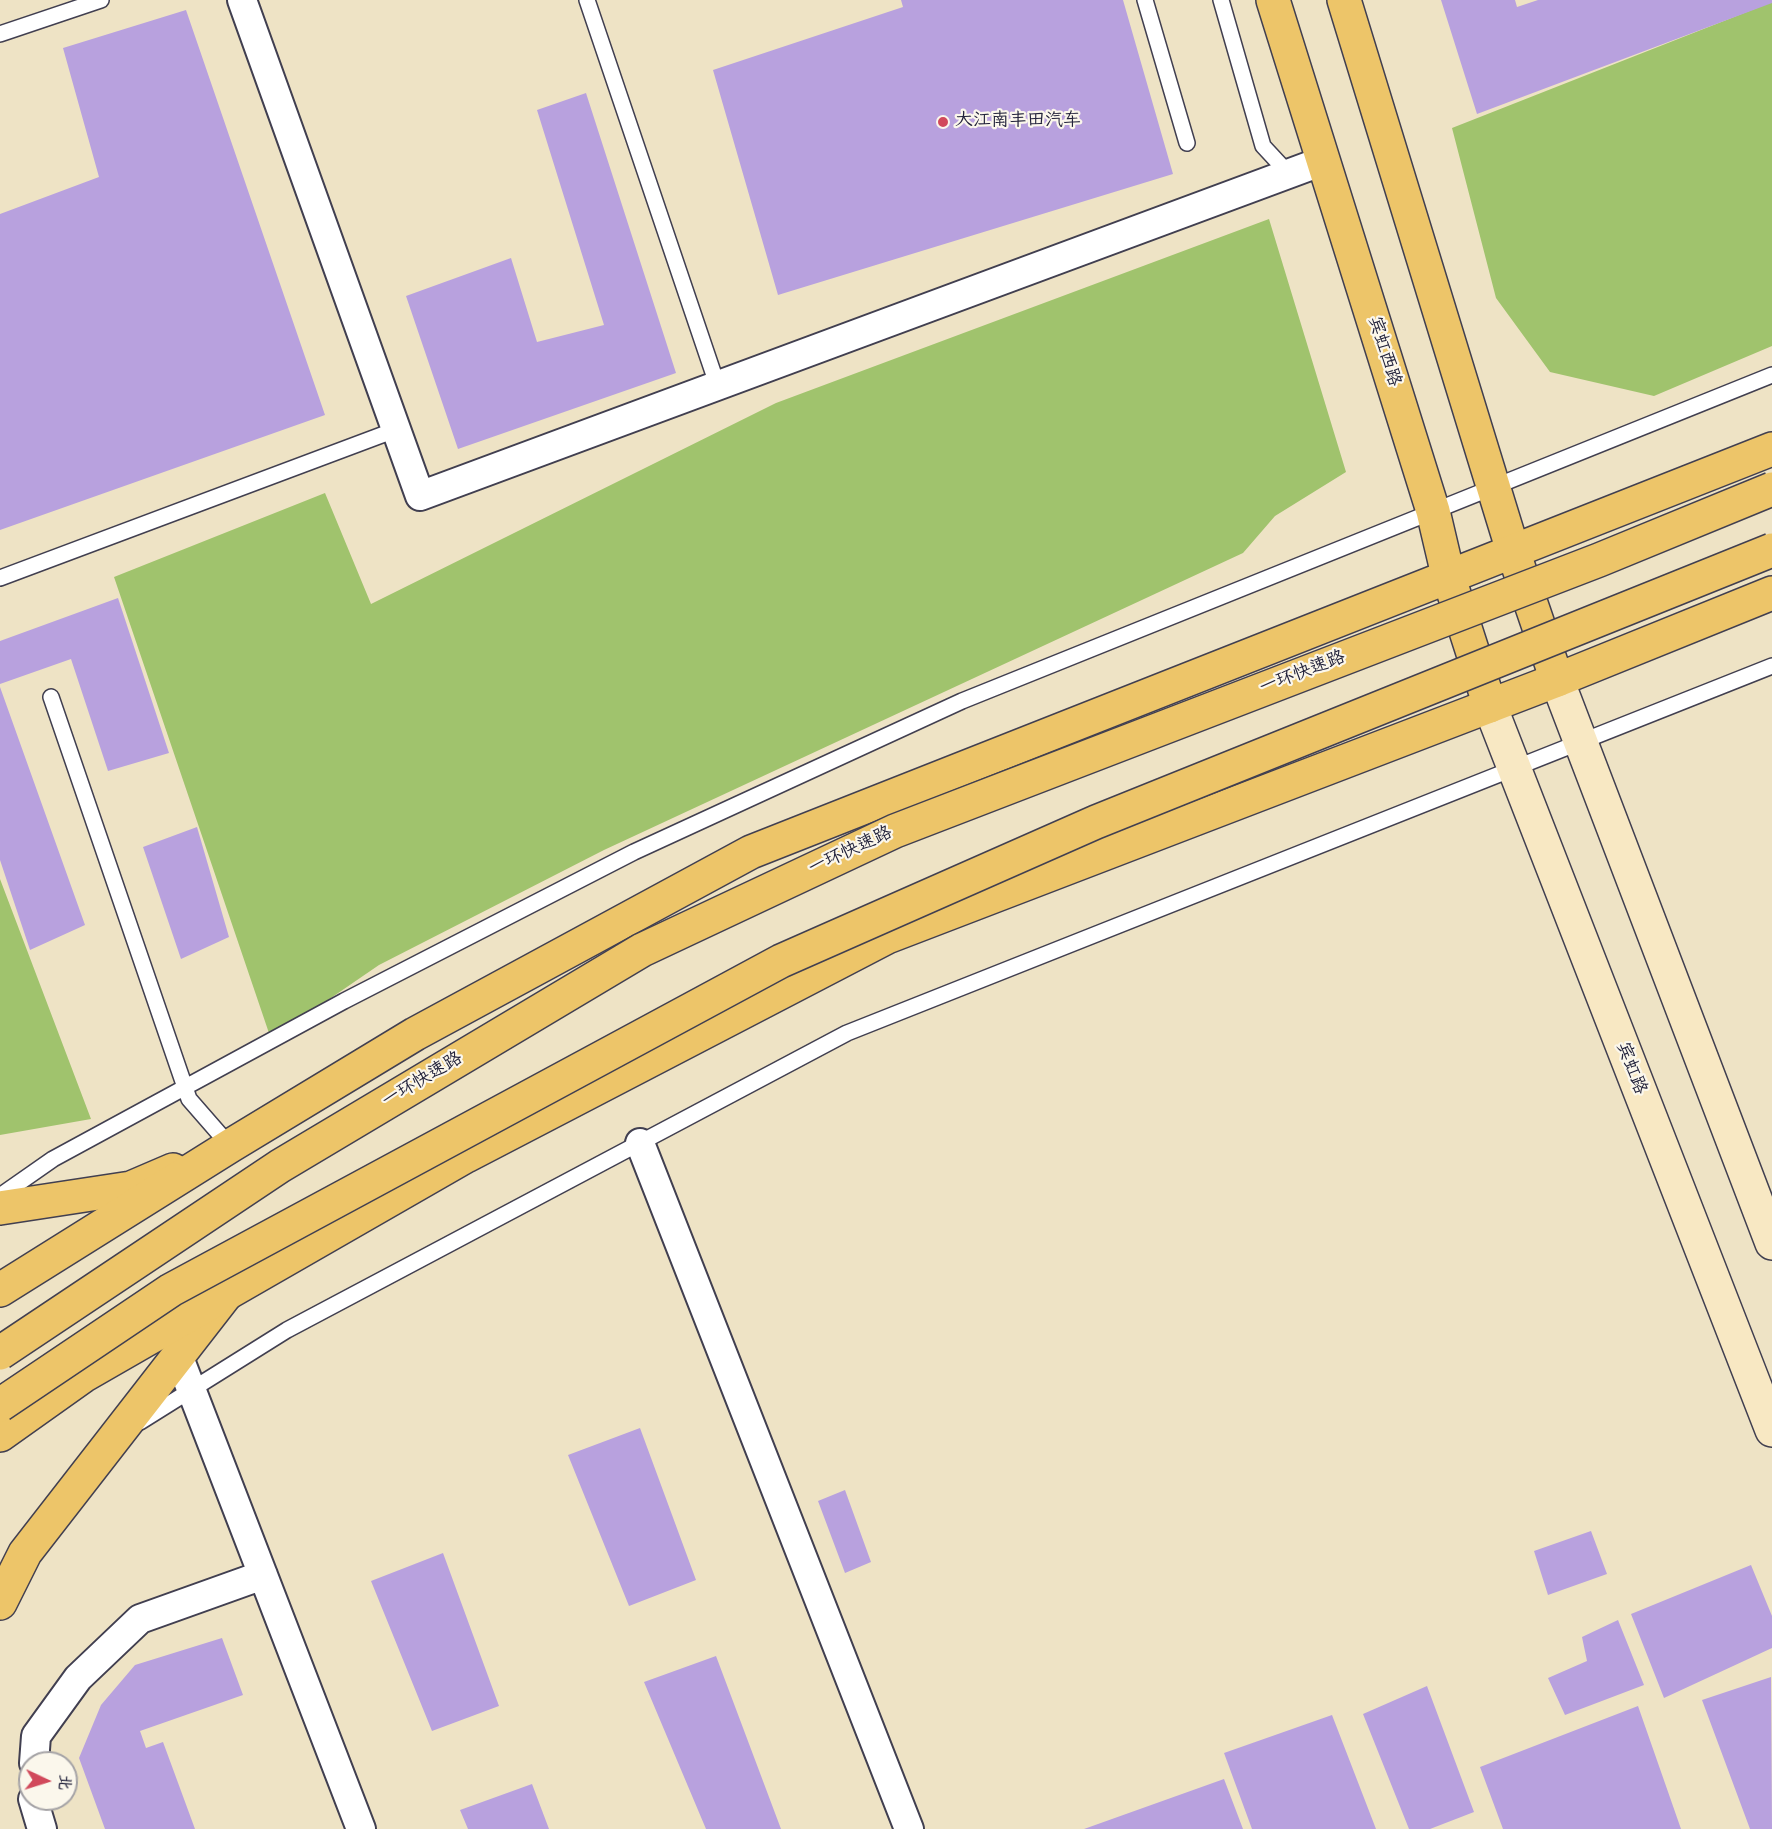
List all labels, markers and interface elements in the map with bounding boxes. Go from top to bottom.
place label: 大江南丰田汽车 [955,111,1081,133]
marker: 大江南丰田汽车 [936,115,950,129]
street label: 宾虹西路 [1362,314,1404,390]
street label: 一环快速路 [1257,648,1349,700]
street label: 一环快速路 [806,823,896,881]
street label: 宾虹路 [1610,1040,1650,1098]
street label: 一环快速路 [379,1049,467,1113]
north arrow [18,1751,78,1811]
text: 北 [51,1773,77,1791]

